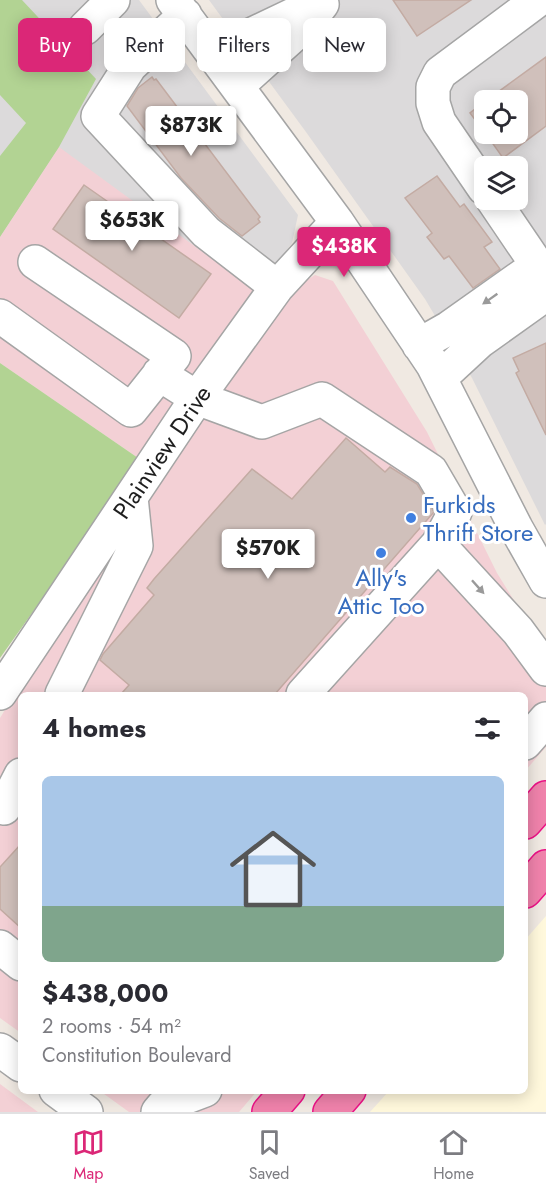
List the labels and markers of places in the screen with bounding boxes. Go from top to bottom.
pin: $873K [149,106,233,157]
pin: $653K [90,201,174,252]
pin: $438K [302,227,386,278]
place label: Furkids Thrift Store [423,487,533,550]
marker: Furkids Thrift Store [404,511,418,525]
pin: $570K [226,529,310,580]
marker: Ally's Attic Too [374,546,388,560]
place label: Ally's Attic Too [337,560,425,623]

